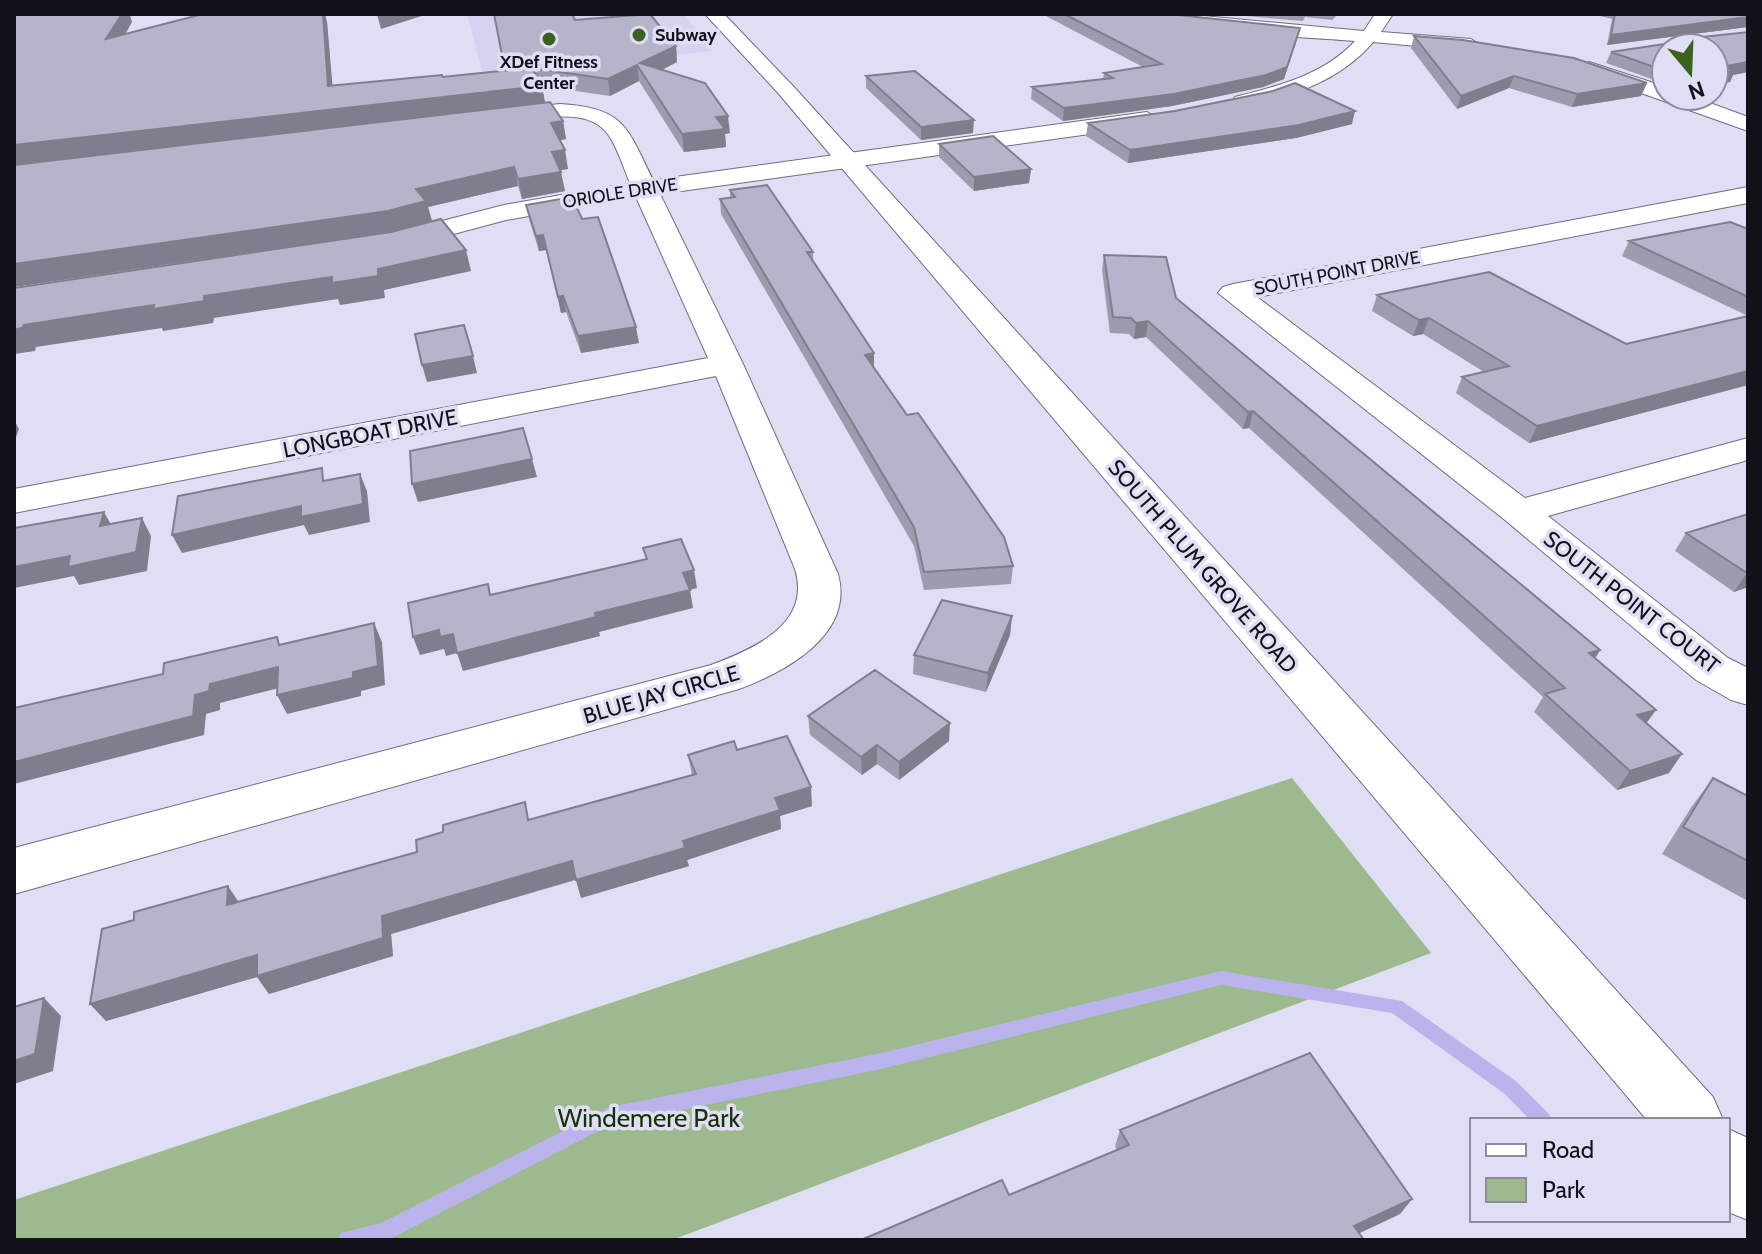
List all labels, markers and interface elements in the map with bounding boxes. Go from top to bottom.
place label: Subway [655,24,717,46]
marker: Subway [630,26,648,44]
marker: XDef Fitness Center [540,30,558,48]
north arrow [1650,32,1730,112]
place label: XDef Fitness Center [499,51,598,94]
text: N [1685,75,1708,106]
street label: ORIOLE DRIVE [561,173,679,213]
street label: SOUTH POINT DRIVE [1252,246,1422,300]
street label: LONGBOAT DRIVE [281,403,460,464]
street label: SOUTH PLUM GROVE ROAD [1102,454,1303,679]
street label: SOUTH POINT COURT [1538,525,1725,680]
street label: BLUE JAY CIRCLE [580,659,742,730]
park label: Windemere Park [558,1102,740,1134]
legend [1470,1118,1730,1222]
text: Road [1542,1135,1594,1164]
text: Park [1542,1175,1585,1204]

